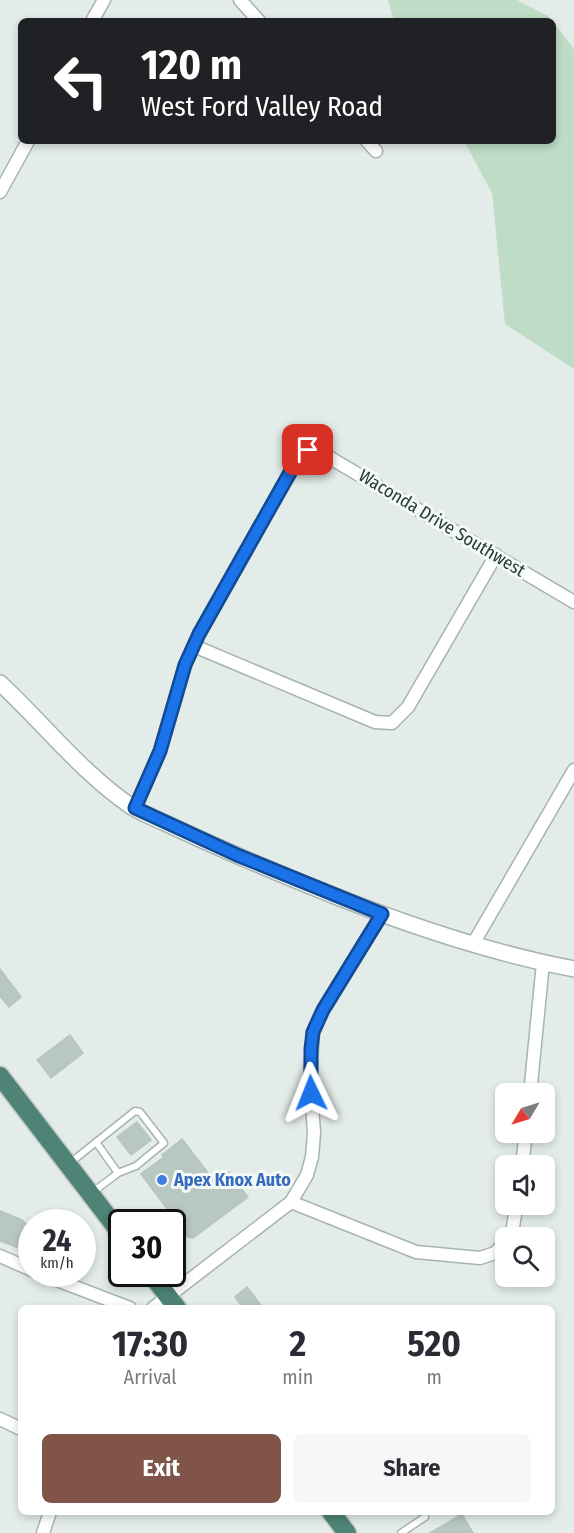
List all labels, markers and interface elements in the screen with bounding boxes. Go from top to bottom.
text: 120 m [141,40,242,90]
icon: left [42,42,120,120]
text: West Ford Valley Road [141,91,383,123]
pin [282,424,333,475]
icon: arrive [291,433,324,466]
street label: Waconda Drive Southwest [355,465,529,582]
position arrow [279,1061,343,1125]
north arrow [495,1083,555,1143]
map controls [495,1083,555,1287]
button: sound [495,1155,555,1215]
place label: Apex Knox Auto [173,1169,291,1191]
marker: Apex Knox Auto [155,1173,169,1187]
speed limit sign: 30 [108,1209,186,1287]
text: 24 [43,1223,71,1259]
button: search [495,1227,555,1287]
text: km/h [40,1254,74,1272]
text: 17:30 [112,1322,188,1366]
text: 2 [289,1322,306,1366]
text: 520 [407,1322,461,1366]
text: Arrival [124,1365,177,1389]
text: min [282,1365,313,1389]
text: m [426,1365,442,1389]
button: Exit [42,1434,281,1503]
button: Share [293,1434,531,1503]

